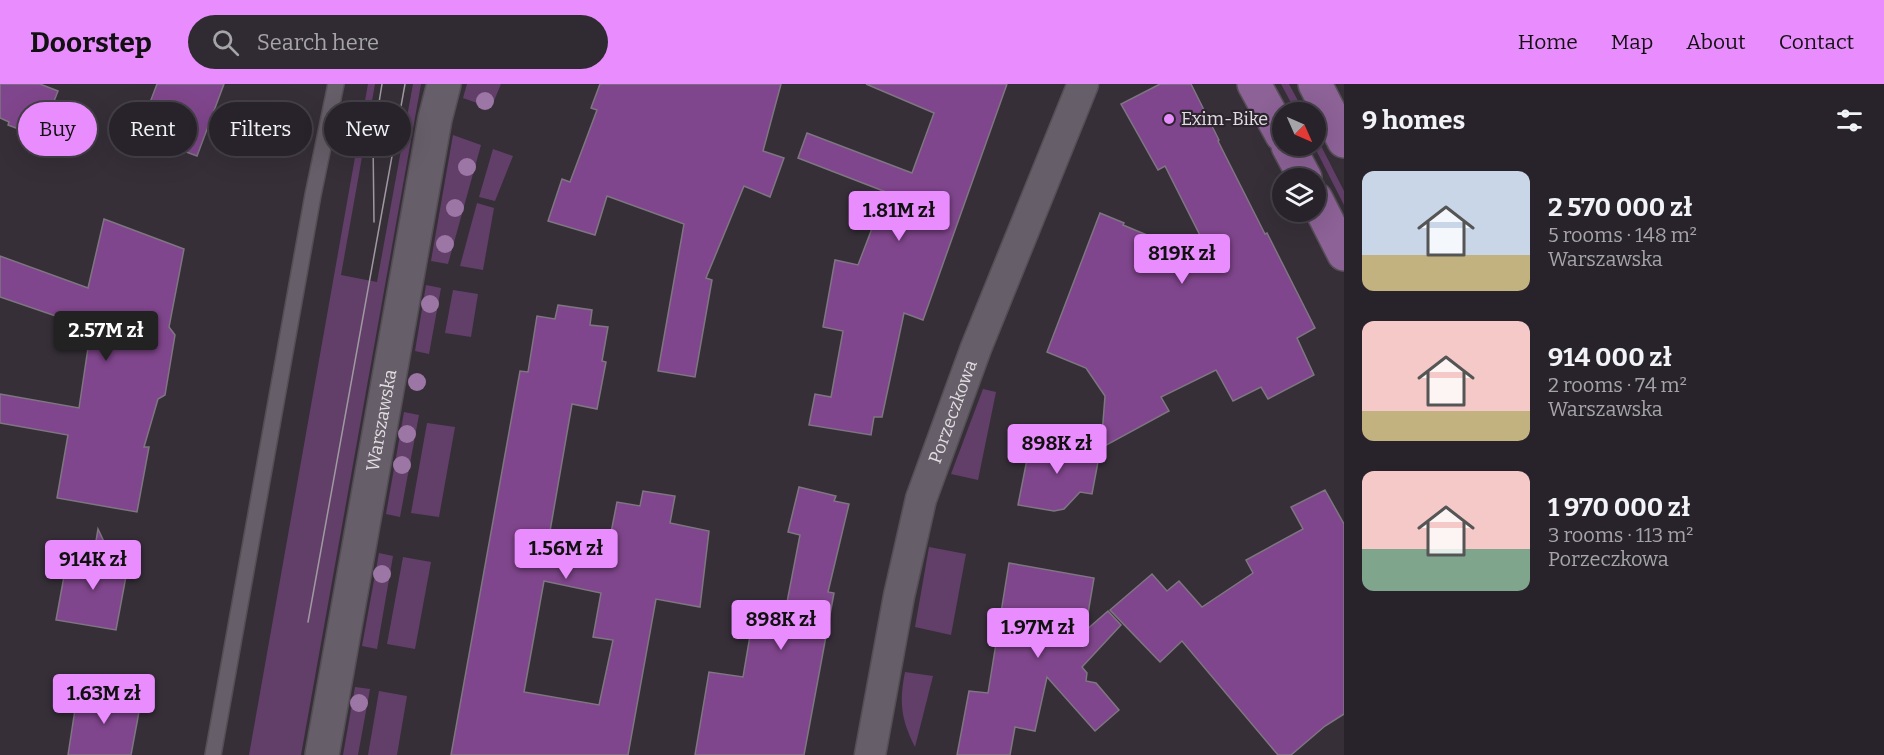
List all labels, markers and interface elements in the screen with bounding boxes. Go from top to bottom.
search box [188,15,608,69]
text: Doorstep [30,26,152,59]
icon: search [209,26,242,59]
text: Search here [257,29,379,56]
text: Home [1518,29,1578,55]
text: Map [1611,29,1653,55]
text: About [1686,29,1746,55]
text: Contact [1779,29,1854,55]
chip: Buy [18,102,97,156]
chip: Rent [109,102,197,156]
chip: Filters [209,102,312,156]
chip: New [324,102,411,156]
north arrow [1272,102,1326,156]
map controls [1272,102,1326,222]
icon: filters [1833,104,1866,137]
text: 9 homes [1362,105,1465,136]
place label: Exim-Bike [1181,108,1268,130]
marker: Exim-Bike [1162,112,1176,126]
button: layers [1272,168,1326,222]
pin: 1.81M zł [837,191,961,242]
text: 2 570 000 zł [1548,192,1693,223]
icon: home [1410,195,1482,267]
text: 1.81M zł [863,198,935,222]
text: 5 rooms · 148 m² [1548,223,1697,247]
pin: 819K zł [1127,234,1237,285]
text: 819K zł [1148,241,1216,265]
text: Warszawska [1548,247,1663,271]
pin: 2.57M zł [44,311,168,362]
text: 2.57M zł [68,318,144,342]
text: 914 000 zł [1548,342,1672,373]
icon: home [1410,345,1482,417]
street label: Porzeczkowa [924,357,982,467]
street label: Warszawska [362,367,401,473]
text: 2 rooms · 74 m² [1548,373,1687,397]
text: Warszawska [1548,397,1663,421]
pin: 898K zł [1002,424,1112,475]
text: 898K zł [1022,431,1092,455]
text: 1 970 000 zł [1548,492,1691,523]
icon: home [1410,495,1482,567]
text: 3 rooms · 113 m² [1548,523,1693,547]
pin: 1.56M zł [504,529,628,580]
text: 1.56M zł [529,536,603,560]
pin: 914K zł [38,540,148,591]
text: 914K zł [59,547,127,571]
text: Porzeczkowa [1548,547,1669,571]
pin: 898K zł [726,600,836,651]
text: 898K zł [746,607,816,631]
pin: 1.97M zł [976,608,1100,659]
text: 1.97M zł [1001,615,1075,639]
pin: 1.63M zł [42,674,166,725]
text: 1.63M zł [67,681,141,705]

